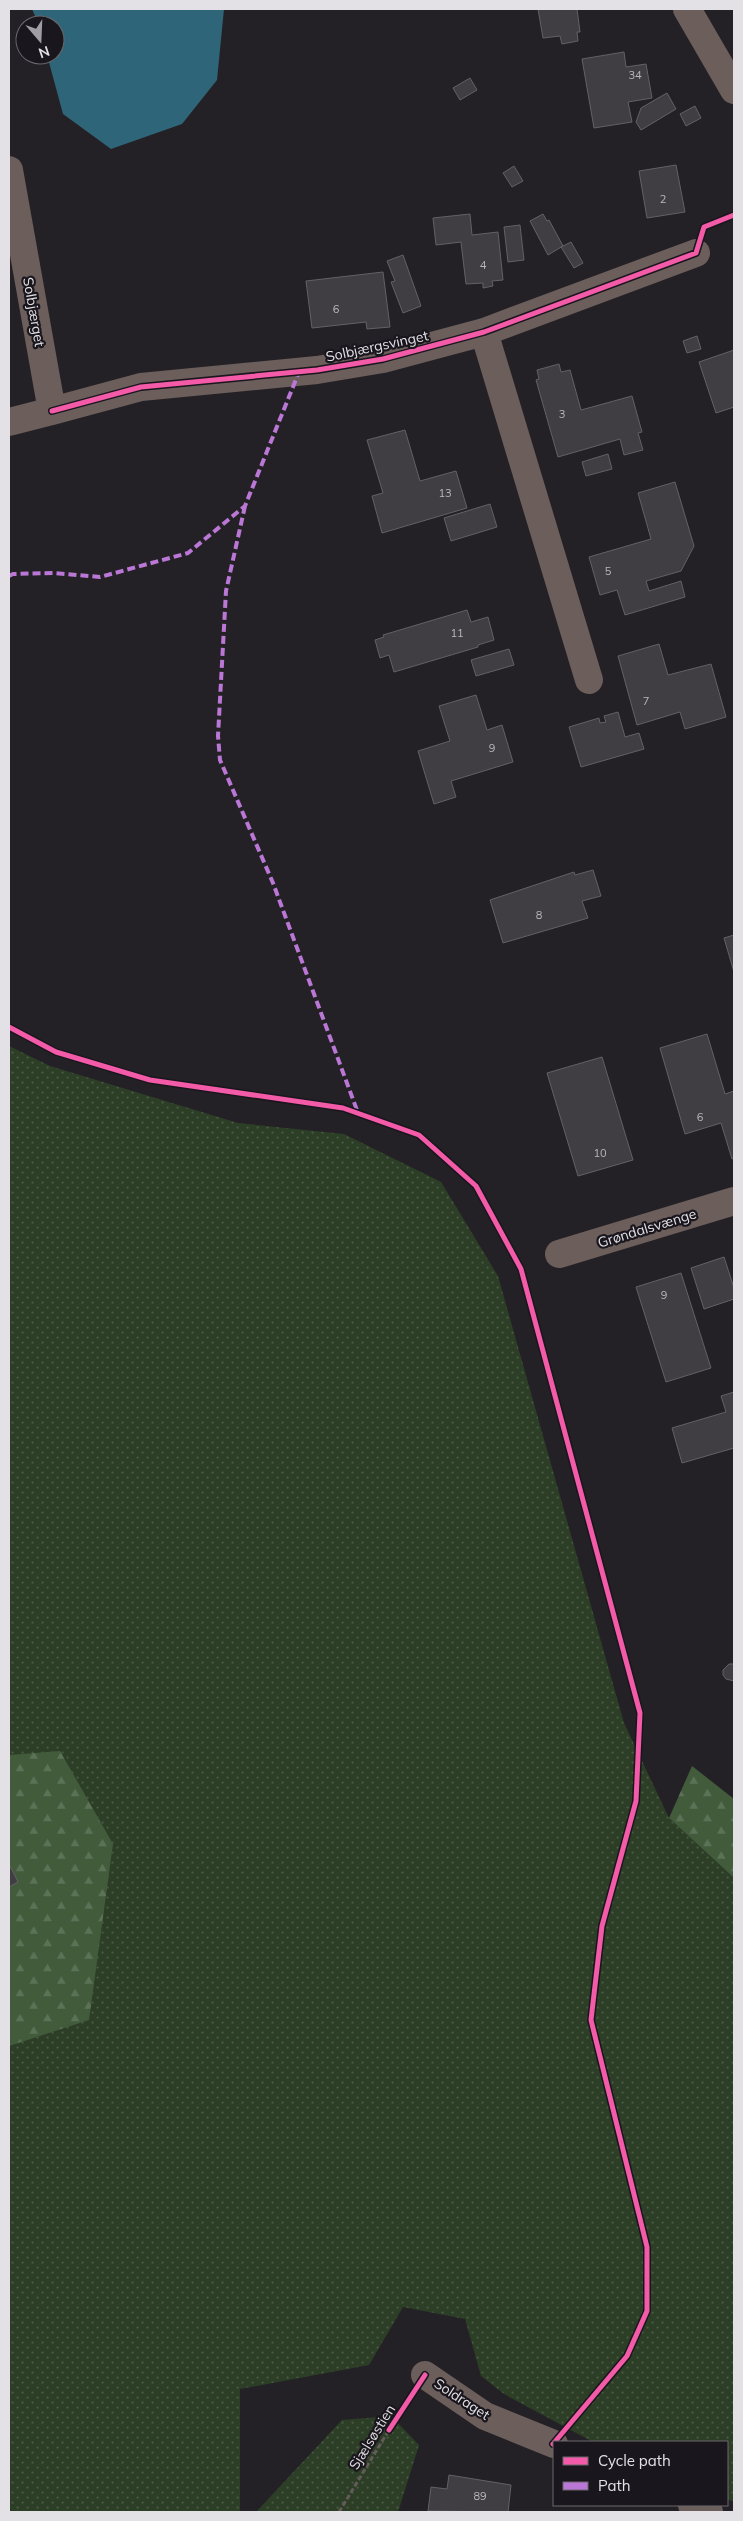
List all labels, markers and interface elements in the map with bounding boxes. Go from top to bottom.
north arrow [15,15,65,65]
text: N [36,42,52,63]
house number: 34 [628,68,642,82]
house number: 2 [660,192,667,206]
house number: 4 [480,258,487,272]
street label: Solbjærget [19,276,49,348]
house number: 6 [333,302,340,316]
street label: Solbjærgsvinget [324,326,430,366]
house number: 3 [559,407,565,421]
house number: 13 [438,486,452,500]
house number: 5 [605,564,612,578]
house number: 11 [450,626,464,640]
house number: 7 [643,694,649,708]
house number: 9 [489,741,495,755]
house number: 8 [536,908,543,922]
house number: 6 [697,1110,704,1124]
house number: 10 [593,1146,607,1160]
street label: Grøndalsvænge [595,1204,699,1252]
house number: 9 [661,1288,667,1302]
street label: Soldraget [431,2374,493,2424]
street label: Sjælsøstien [345,2401,399,2473]
legend [553,2441,728,2506]
text: Cycle path [598,2451,671,2470]
text: Path [598,2476,630,2495]
house number: 89 [473,2489,487,2503]

